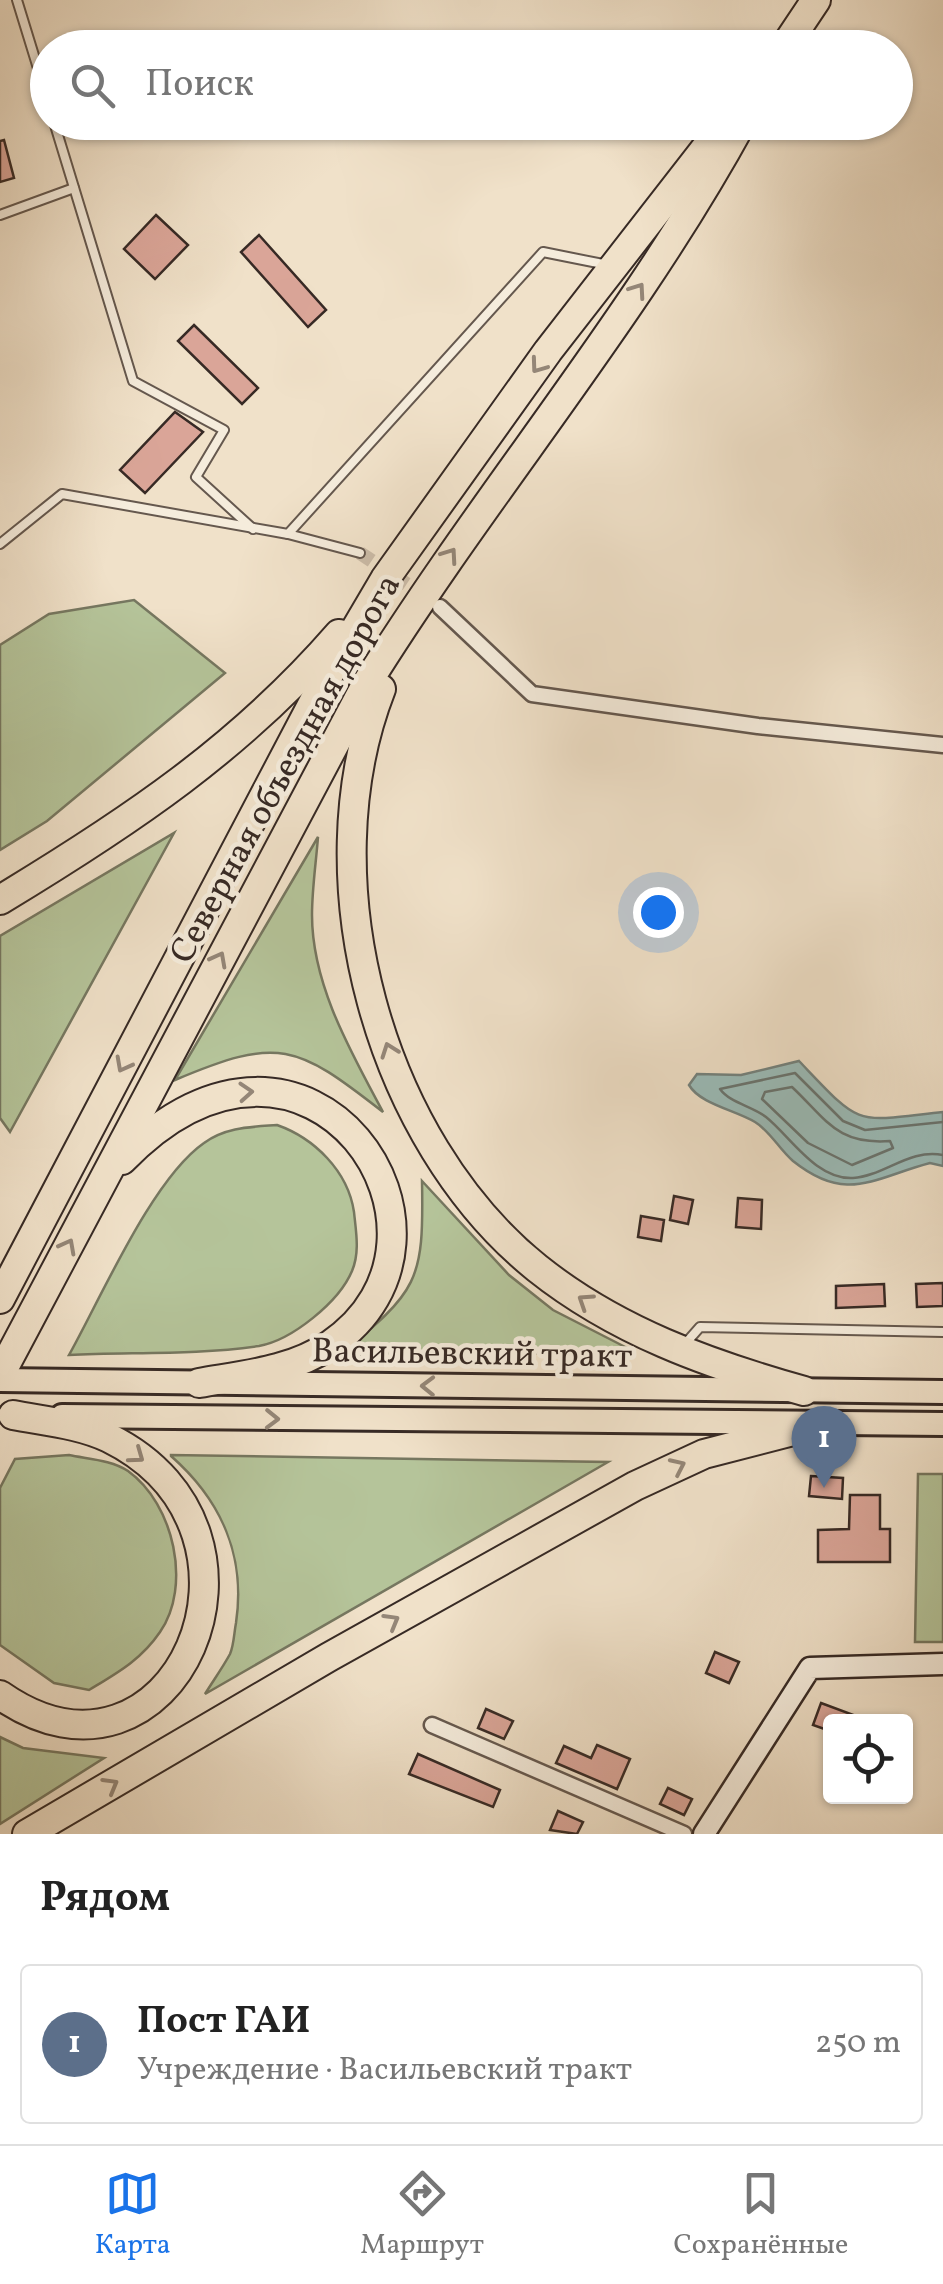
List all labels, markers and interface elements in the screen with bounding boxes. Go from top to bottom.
search box [30,30,913,140]
icon: search [65,58,120,113]
text: Поиск [145,59,254,112]
one-way arrow [626,283,644,302]
one-way arrow [532,355,550,373]
one-way arrow [437,548,456,567]
street label: Северная объездная дорога [159,566,414,973]
your location [633,887,684,938]
one-way arrow [207,951,226,969]
one-way arrow [380,1043,400,1060]
one-way arrow [116,1055,135,1073]
one-way arrow [239,1082,255,1103]
one-way arrow [56,1239,75,1257]
one-way arrow [578,1295,596,1314]
street label: Васильевский тракт [311,1328,633,1382]
one-way arrow [420,1375,436,1397]
pin: 1 [792,1406,856,1488]
one-way arrow [265,1408,281,1429]
one-way arrow [126,1445,144,1462]
one-way arrow [668,1459,686,1479]
one-way arrow [381,1614,399,1633]
map controls [823,1714,913,1804]
button: locate [823,1714,913,1804]
one-way arrow [100,1777,118,1797]
text: Рядом [40,1870,170,1929]
text: Пост ГАИ [137,1996,310,2049]
text: 1 [68,2022,81,2066]
text: 250 m [815,2022,901,2066]
text: Учреждение · Васильевский тракт [137,2049,632,2093]
tab: Карта [95,2166,171,2265]
tab: Маршрут [360,2166,484,2265]
tab: Сохранённые [674,2166,848,2265]

